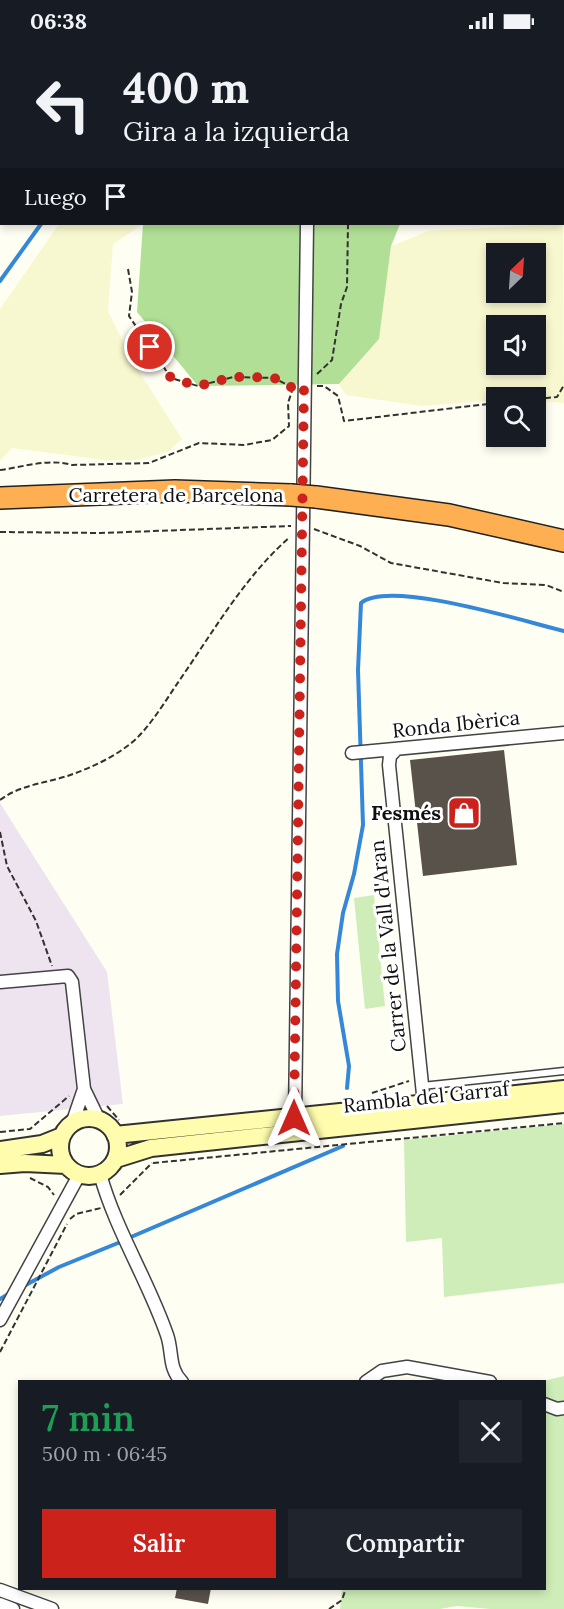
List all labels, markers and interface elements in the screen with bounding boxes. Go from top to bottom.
text: 06:38 [30,7,87,35]
text: 400 m [123,61,249,115]
icon: left [24,66,102,144]
text: Gira a la izquierda [123,114,350,148]
icon: arrive [99,180,132,213]
text: Luego [24,183,87,211]
north arrow [486,243,546,303]
map controls [486,243,546,447]
button: sound [486,315,546,375]
pin [124,321,175,372]
icon: arrive [133,330,166,363]
button: search [486,387,546,447]
street label: Carretera de Barcelona [68,482,284,507]
street label: Ronda Ibèrica [391,704,521,743]
shop icon: Fesmés [446,795,482,831]
place label: Fesmés [371,800,441,825]
street label: Carrer de la Vall d'Aran [364,839,411,1053]
street label: Rambla del Garraf [342,1075,511,1118]
position arrow [262,1086,326,1150]
text: 7 min [42,1395,135,1441]
button: close [459,1400,522,1463]
text: 500 m · 06:45 [42,1441,167,1466]
button: Salir [42,1509,276,1578]
button: Compartir [288,1509,522,1578]

